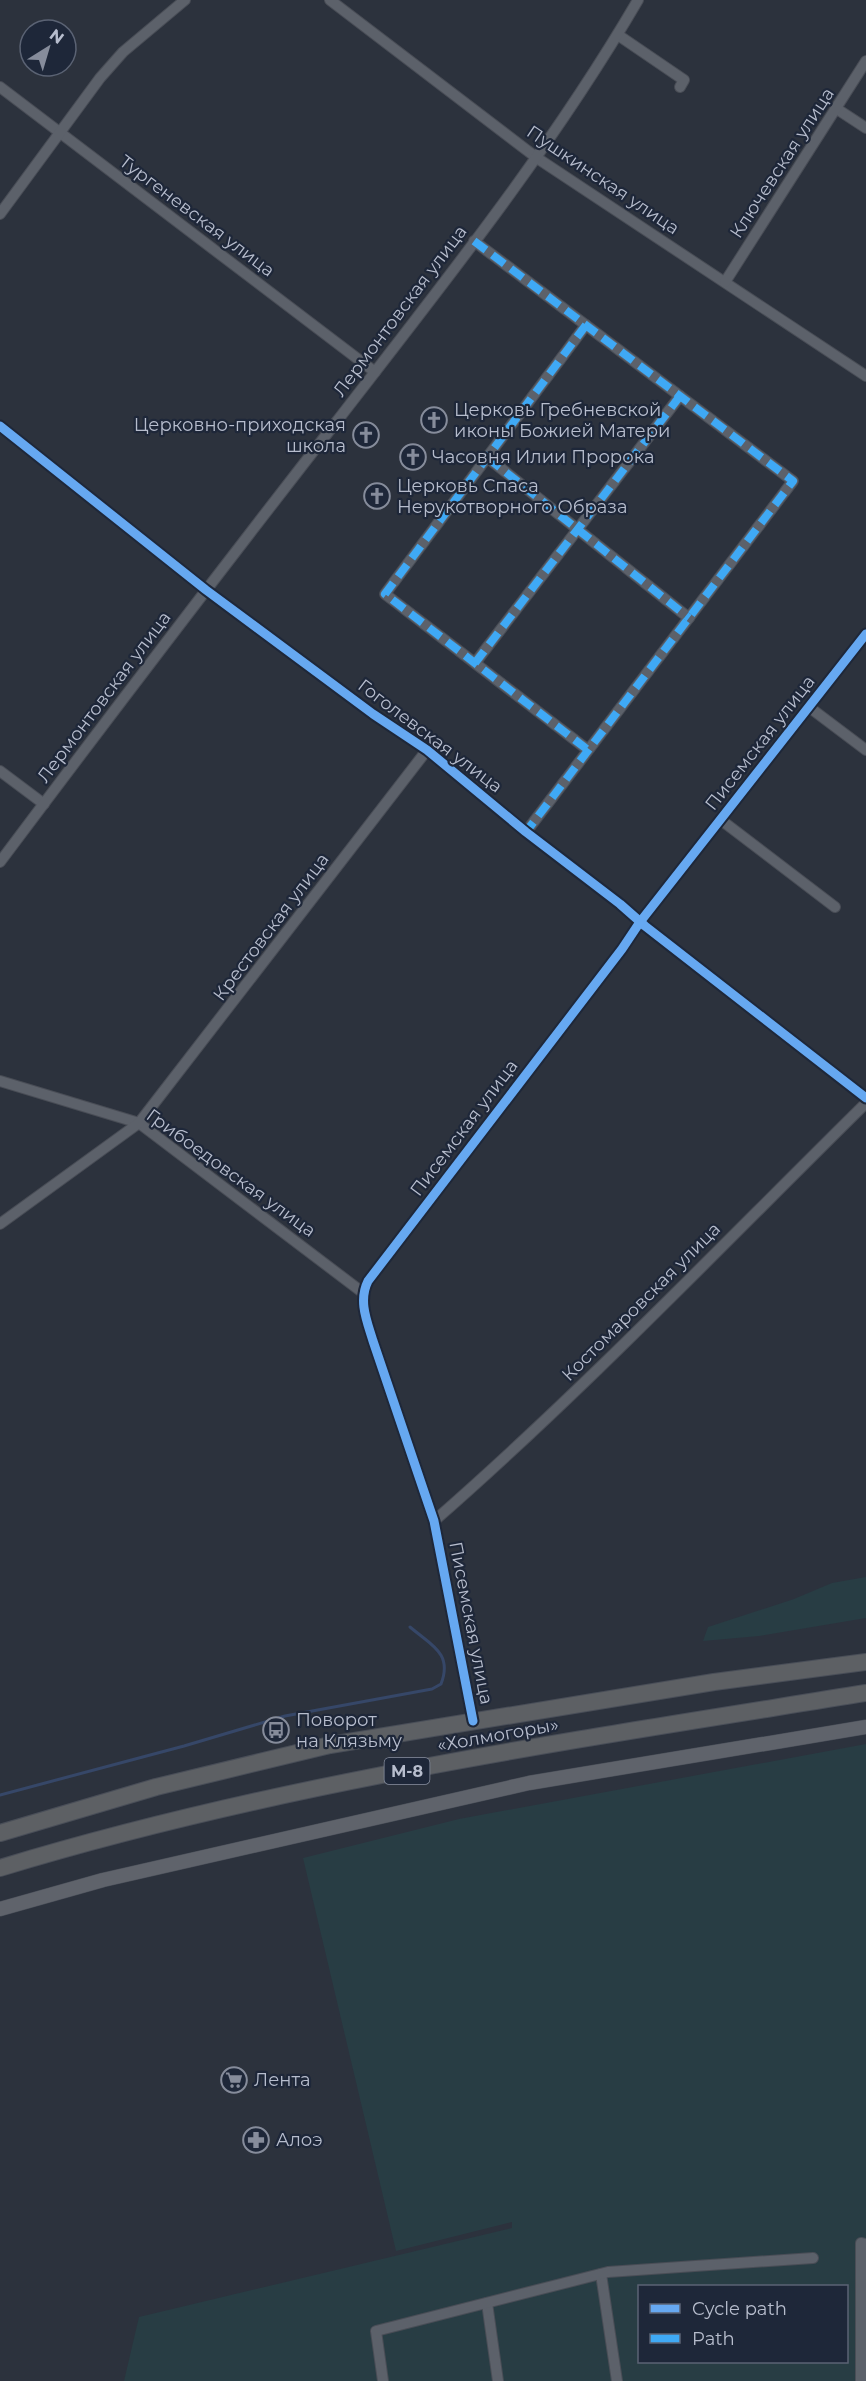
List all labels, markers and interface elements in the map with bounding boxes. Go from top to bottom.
north arrow [18,18,78,78]
text: N [46,25,68,48]
street label: Ключевская улица [725,84,839,242]
street label: Пушкинская улица [523,121,683,239]
street label: Тургеневская улица [115,150,279,282]
street label: Лермонтовская улица [328,221,472,401]
place label: Церковь Гребневской иконы Божией Матери [454,399,670,442]
church icon: Церковь Гребневской иконы Божией Матери [419,405,449,435]
place label: Церковно-приходская школа [134,414,346,457]
church icon: Церковно-приходская школа [351,420,381,450]
church icon: Часовня Илии Пророка [398,442,428,472]
place label: Часовня Илии Пророка [432,446,654,468]
place label: Церковь Спаса Нерукотворного Образа [397,475,627,518]
church icon: Церковь Спаса Нерукотворного Образа [362,481,392,511]
street label: Лермонтовская улица [32,607,176,787]
street label: Писемская улица [700,671,820,815]
street label: Гоголевская улица [353,674,507,798]
street label: Крестовская улица [208,849,334,1005]
street label: Писемская улица [405,1055,523,1201]
street label: Грибоедовская улица [142,1104,320,1242]
street label: Костомаровская улица [557,1218,725,1386]
street label: Писемская улица [444,1540,498,1706]
place label: Поворот на Клязьму [296,1709,402,1752]
street label: «Холмогоры» [436,1714,560,1756]
bus stop icon: Поворот на Клязьму [261,1715,291,1745]
road number: М-8 [384,1758,430,1784]
supermarket icon: Лента [219,2065,249,2095]
place label: Лента [254,2069,310,2091]
pharmacy icon: Алоэ [241,2125,271,2155]
place label: Алоэ [276,2129,323,2151]
legend [638,2285,848,2363]
text: Cycle path [692,2298,787,2320]
text: Path [692,2328,735,2350]

